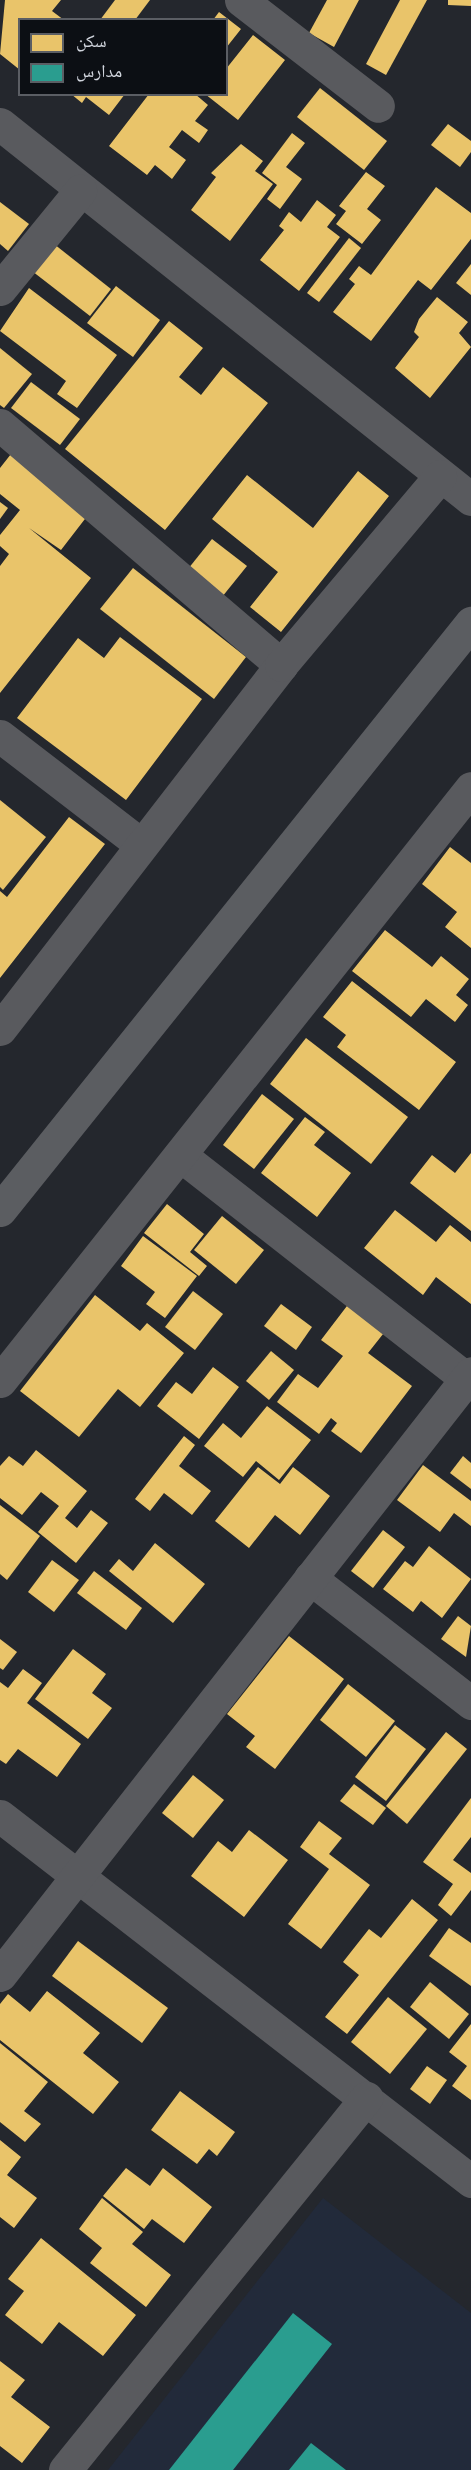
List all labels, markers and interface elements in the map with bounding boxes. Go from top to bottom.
legend [18,18,228,96]
text: سكن [76,28,107,52]
text: مدارس [76,58,122,82]

